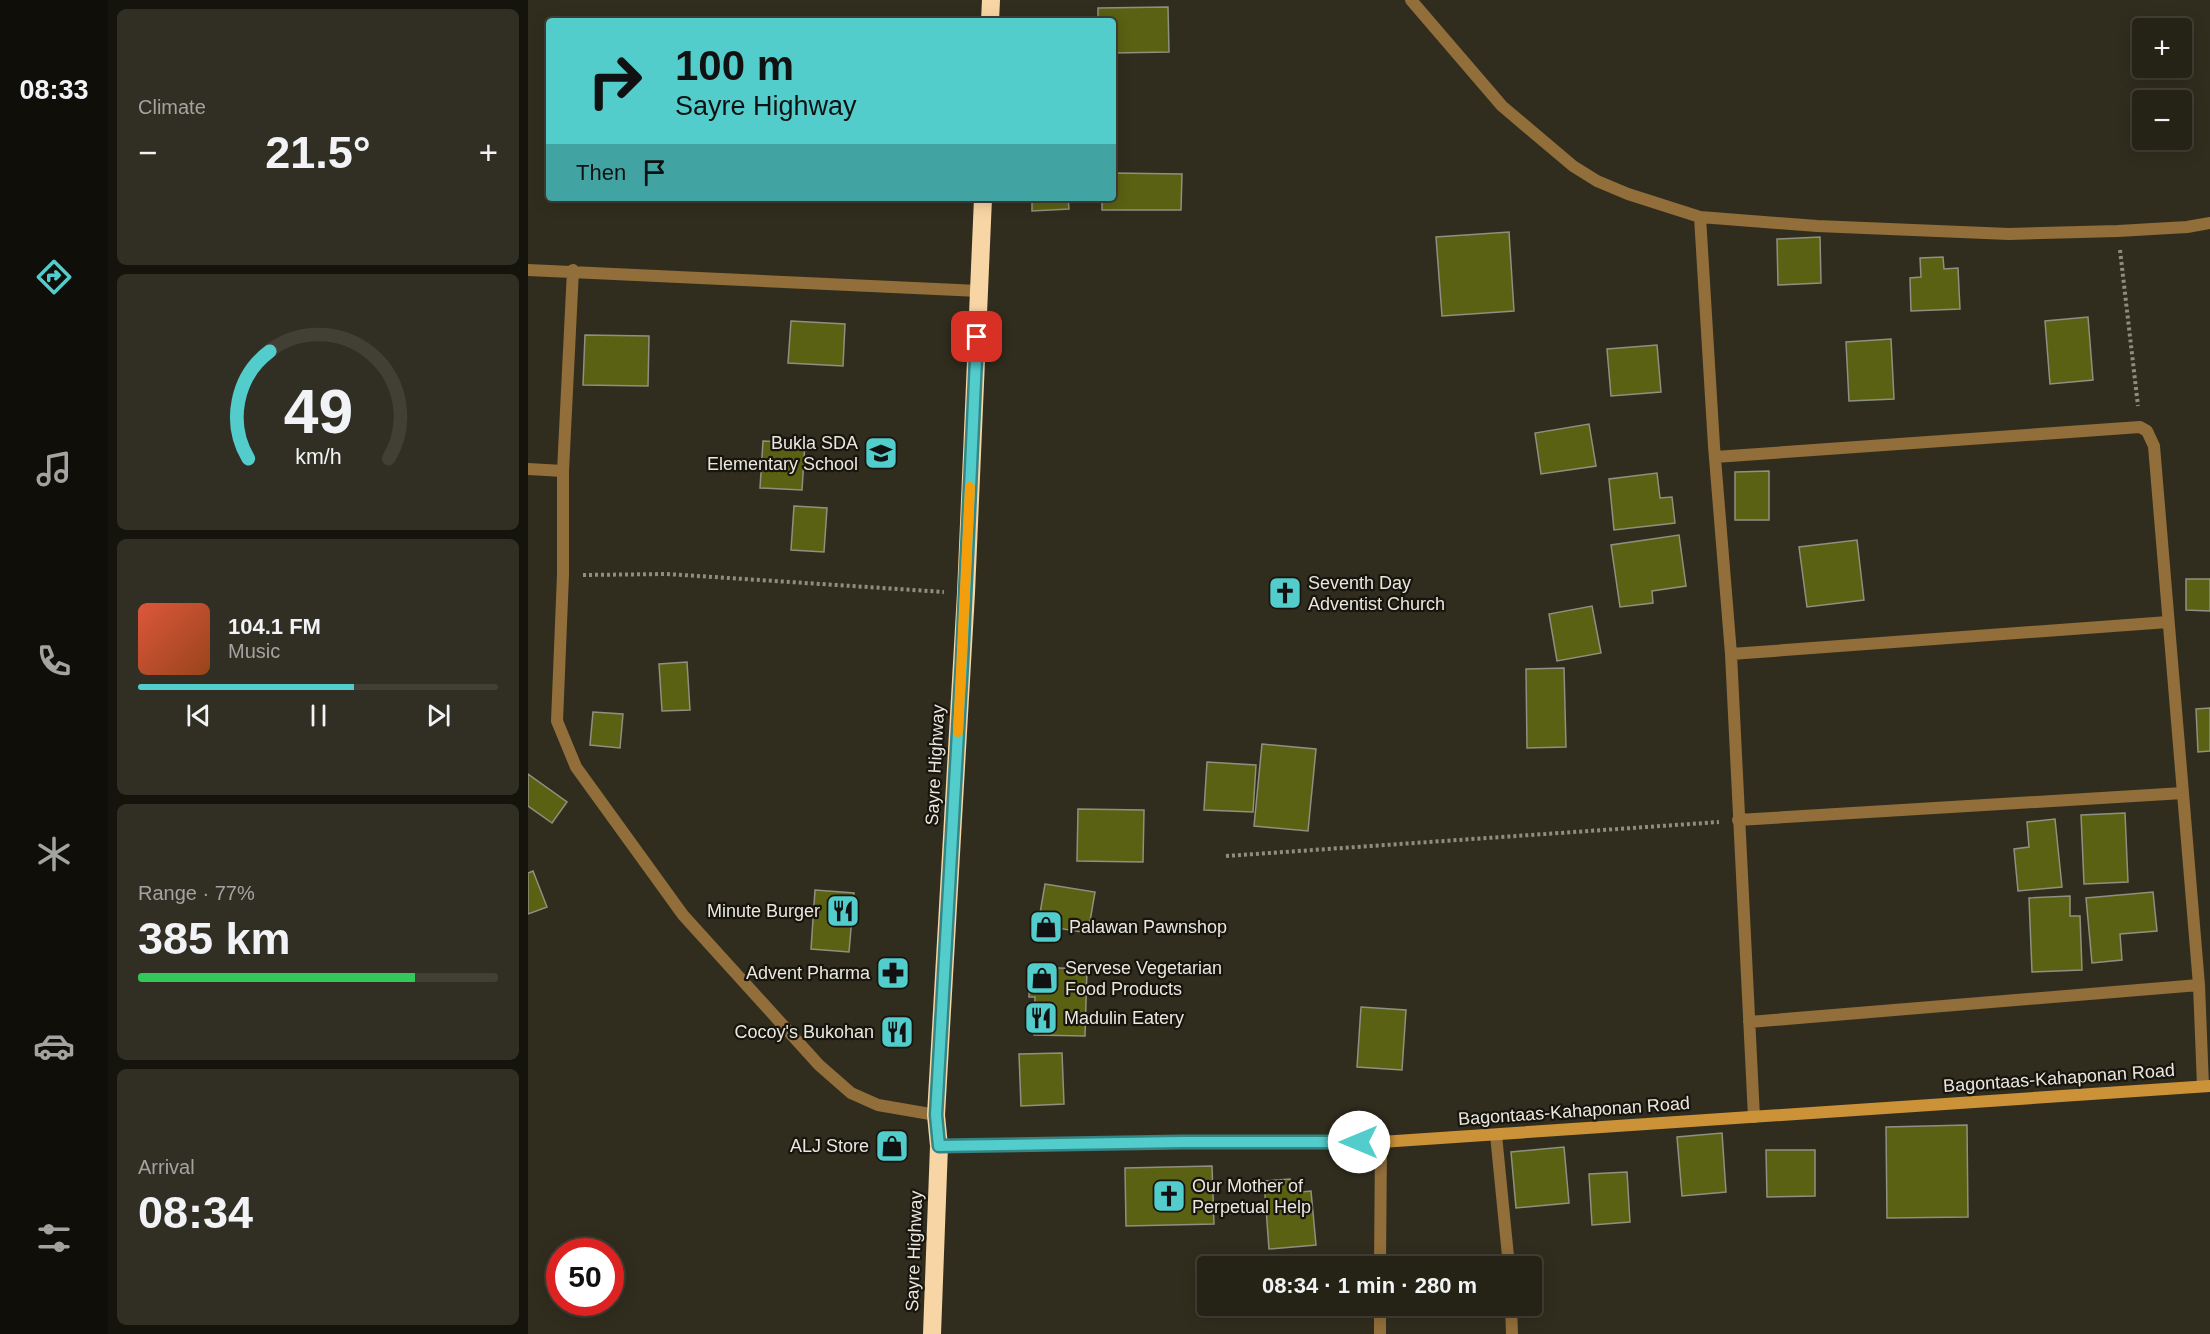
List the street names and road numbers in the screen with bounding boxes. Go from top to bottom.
street label: Sayre Highway [922,704,948,826]
street label: Bagontaas-Kahaponan Road [1942,1060,2176,1096]
street label: Bagontaas-Kahaponan Road [1457,1093,1691,1129]
street label: Sayre Highway [902,1190,926,1312]

